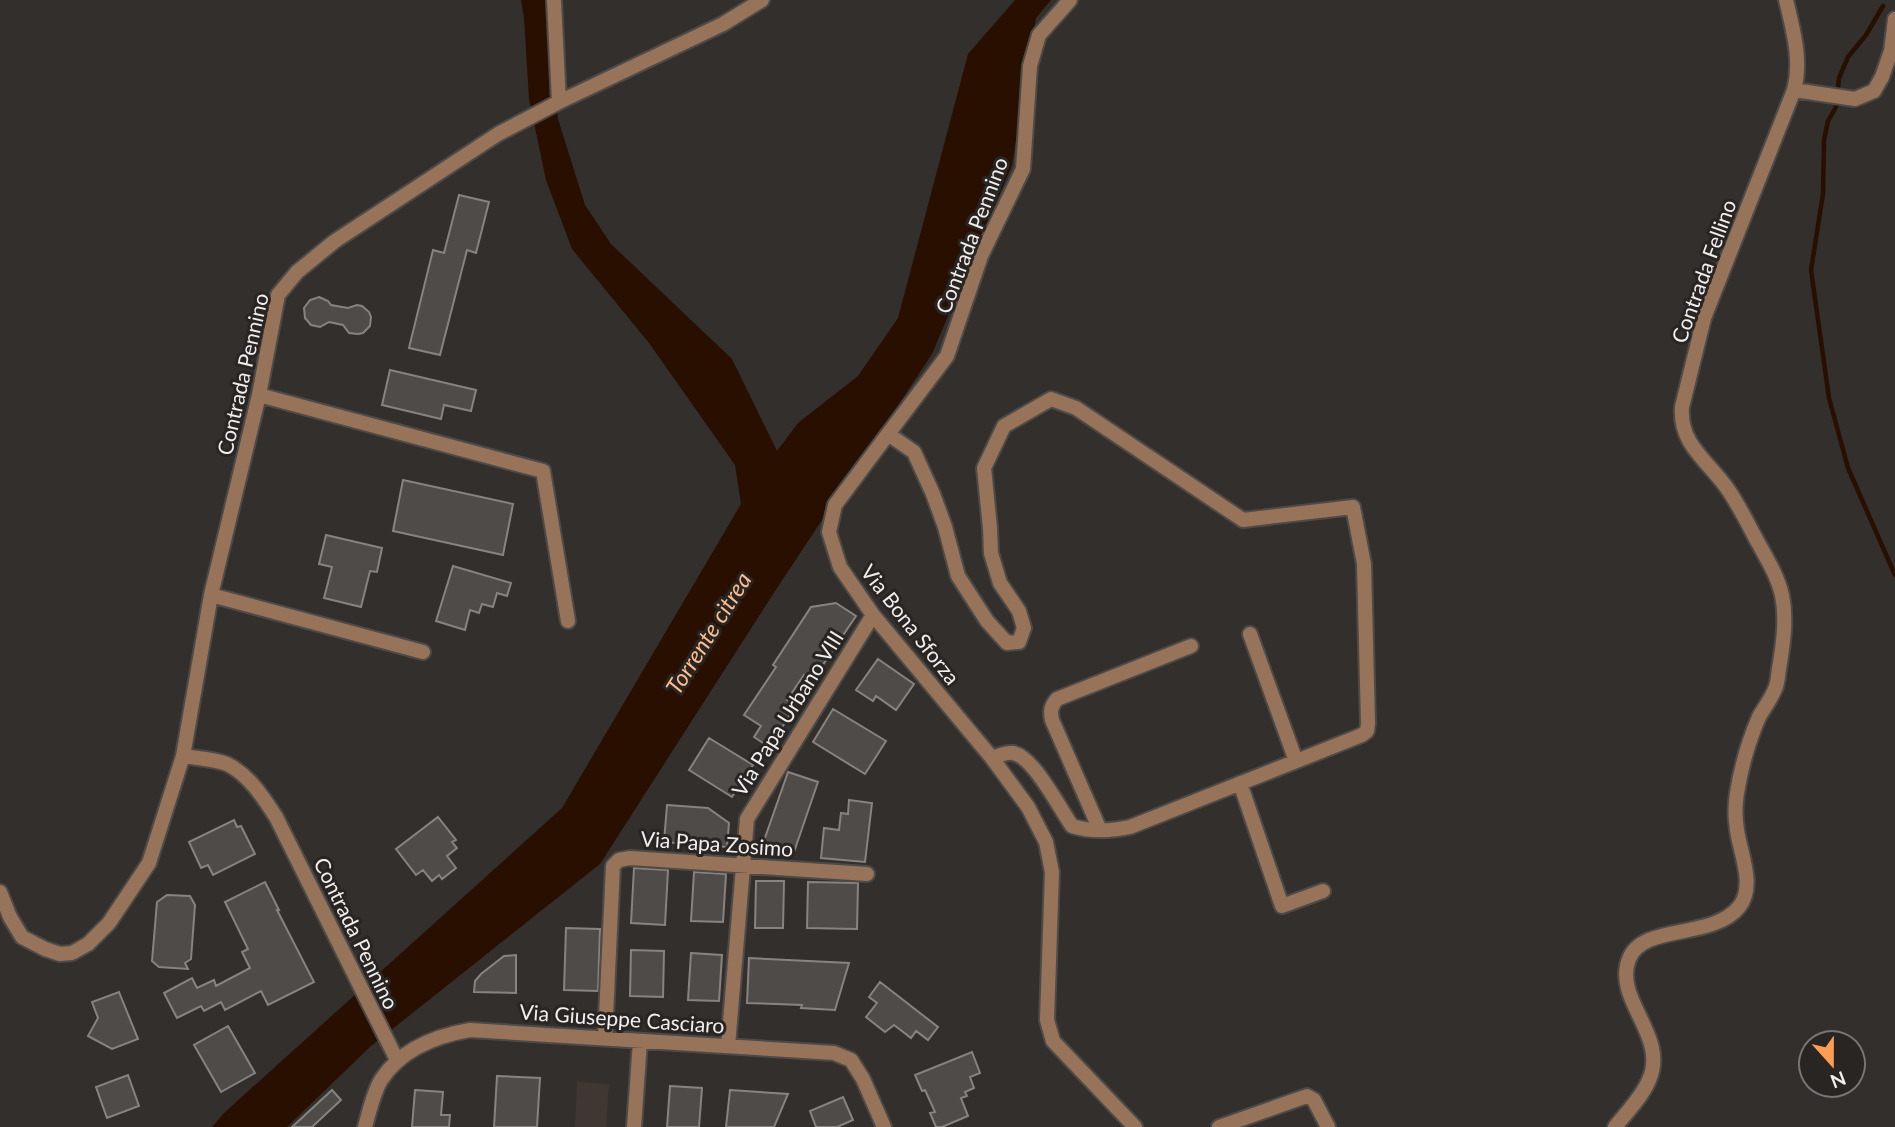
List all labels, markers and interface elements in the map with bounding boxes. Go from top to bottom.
street label: Contrada Pennino [930,153,1012,317]
street label: Contrada Fellino [1665,196,1741,346]
street label: Contrada Pennino [211,290,273,457]
street label: Via Bona Sforza [856,559,966,689]
water label: Torrente citrea [659,567,757,699]
street label: Via Papa Urbano VIII [726,626,848,800]
street label: Via Papa Zosimo [640,825,794,861]
street label: Contrada Pennino [309,853,405,1013]
street label: Via Giuseppe Casciaro [519,998,725,1038]
north arrow [1797,1029,1867,1099]
text: N [1827,1067,1849,1094]

